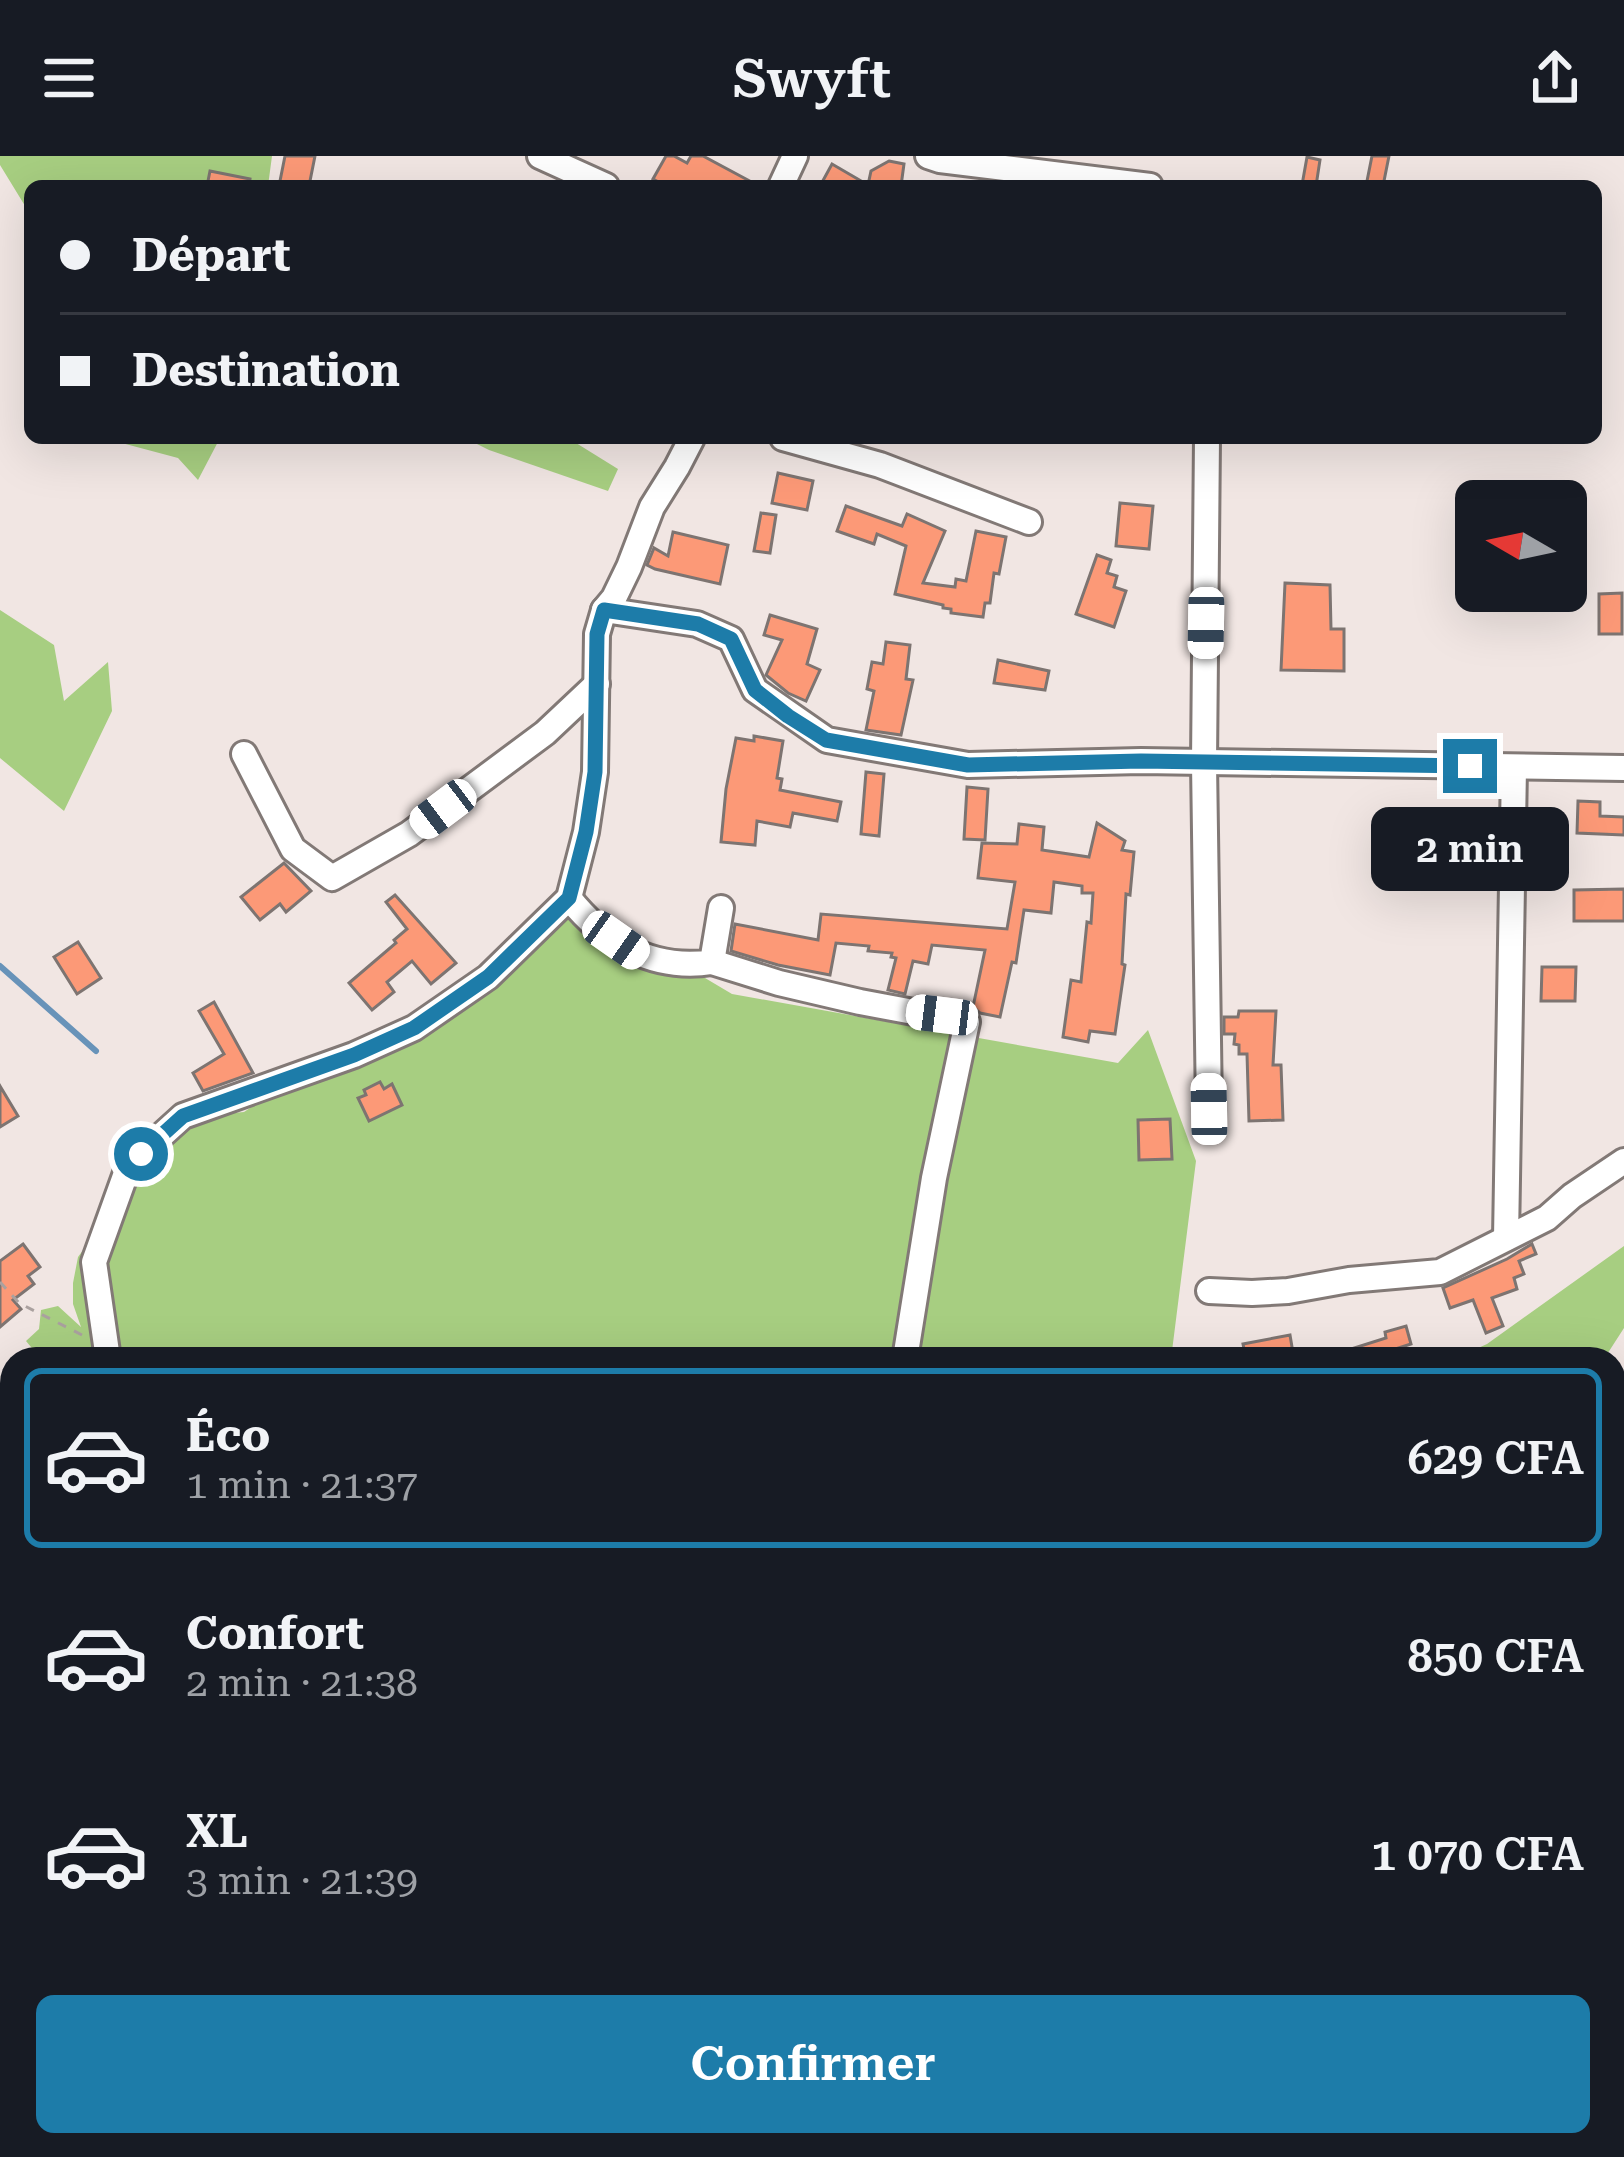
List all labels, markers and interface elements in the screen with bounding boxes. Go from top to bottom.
icon: menu [36,45,102,111]
icon: share [1522,45,1588,111]
text: Swyft [733,47,891,110]
text: Départ [132,229,291,282]
text: Destination [132,344,400,397]
north arrow [1455,480,1587,612]
map controls [1455,480,1587,612]
car [1187,587,1225,659]
route end [1443,739,1497,793]
car [403,773,483,845]
callout: 2 min [1371,808,1569,892]
text: 2 min [1416,826,1524,872]
car [576,905,656,975]
car [904,993,980,1037]
car [1190,1073,1228,1145]
route start [114,1127,168,1181]
icon: car [42,1404,150,1512]
text: Éco [186,1409,270,1462]
text: 629 CFA [1407,1432,1584,1485]
text: 1 min · 21:37 [186,1462,418,1508]
icon: car [42,1602,150,1710]
text: Confort [186,1607,364,1660]
text: 850 CFA [1407,1630,1584,1683]
text: 2 min · 21:38 [186,1660,418,1706]
icon: car [42,1800,150,1908]
text: XL [186,1805,248,1858]
text: 1 070 CFA [1371,1828,1584,1881]
text: 3 min · 21:39 [186,1858,418,1904]
button: Confirmer [36,1995,1590,2133]

